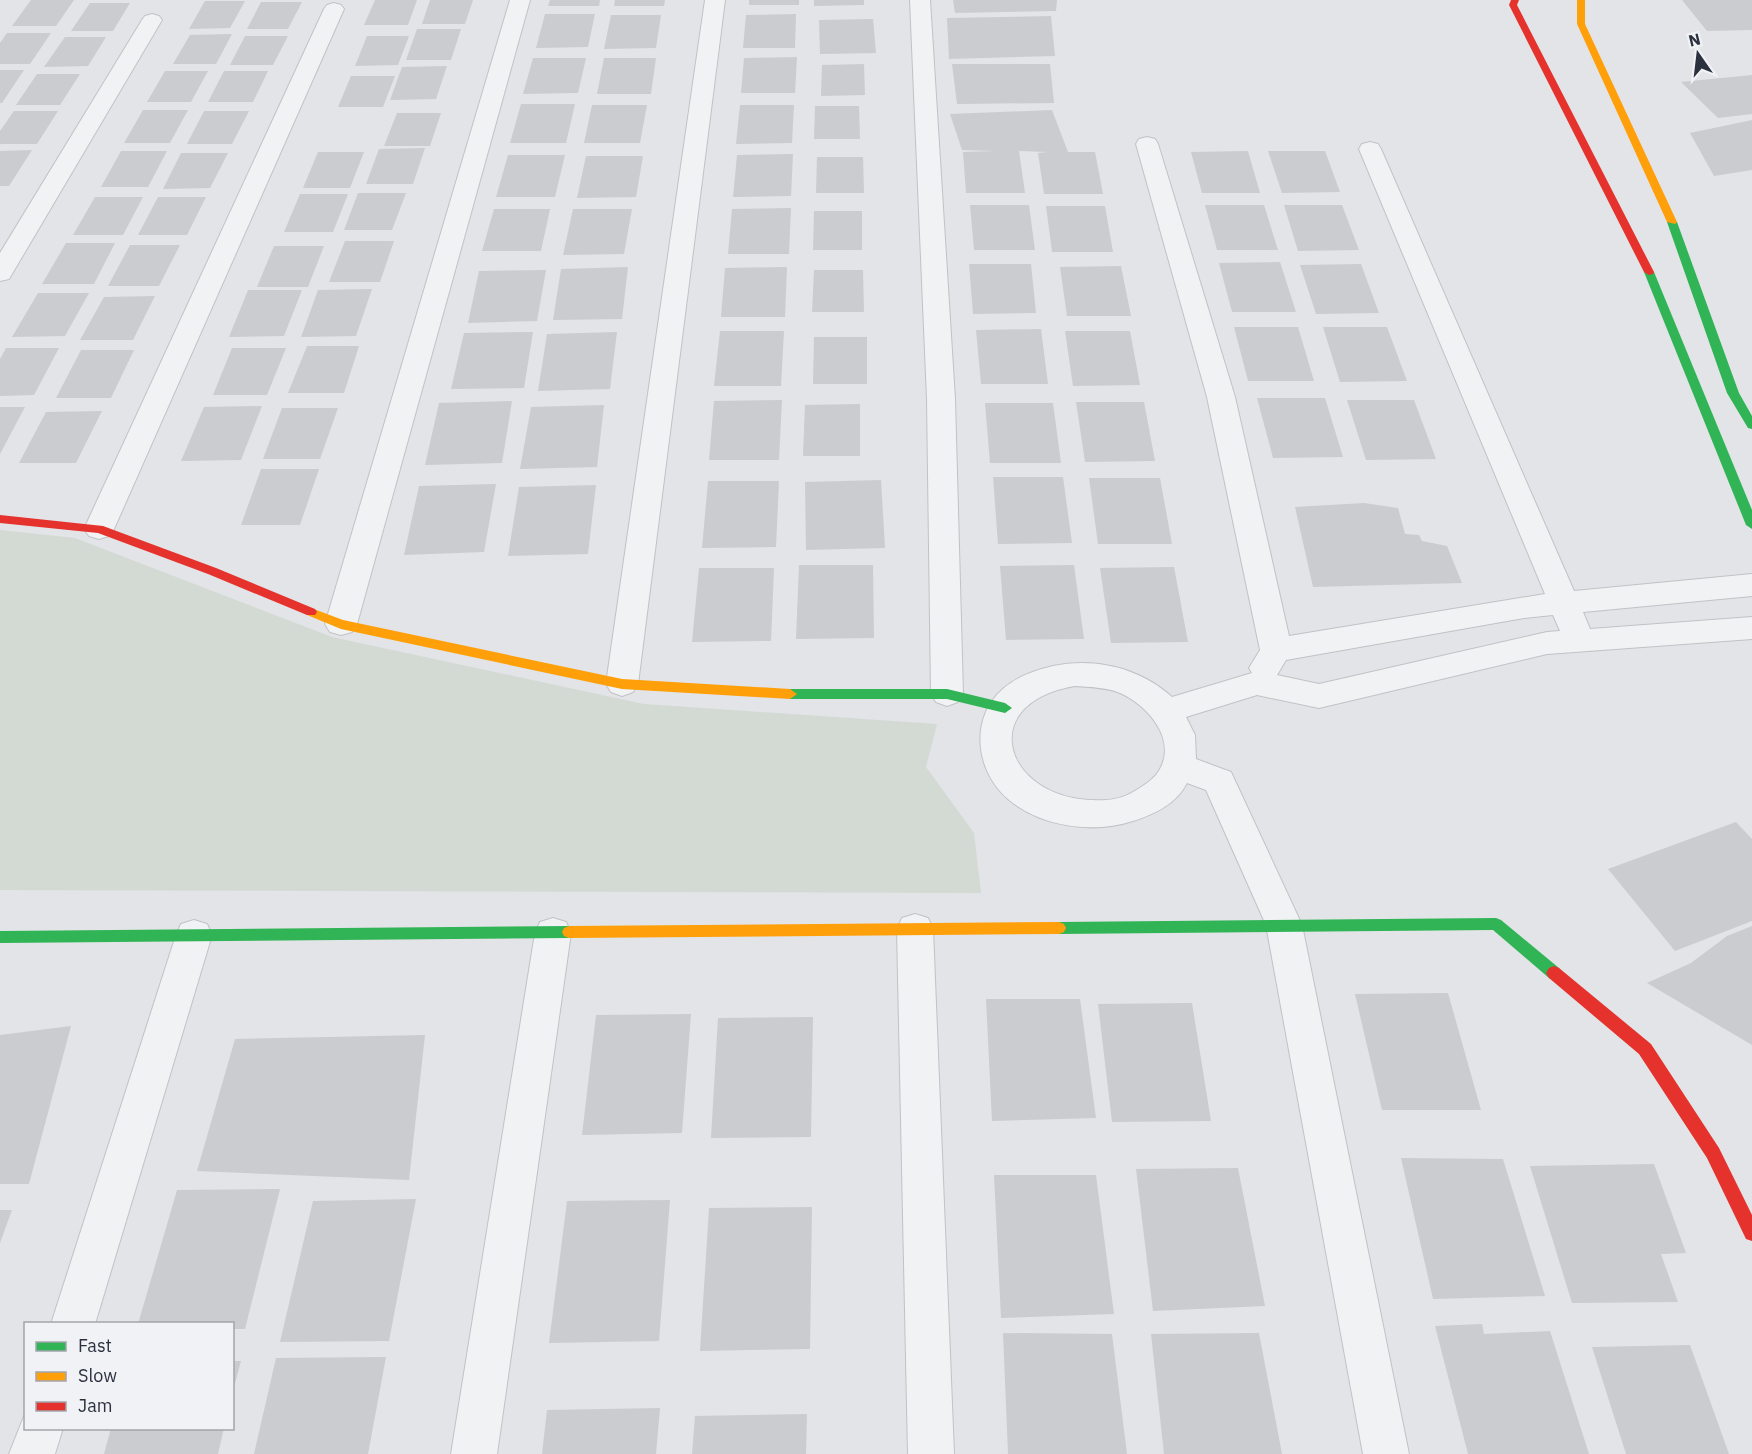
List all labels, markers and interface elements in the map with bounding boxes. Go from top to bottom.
north arrow [1668,24,1728,84]
text: N [1686,28,1702,51]
legend [24,1322,234,1430]
text: Fast [78,1334,112,1357]
text: Slow [78,1364,117,1387]
text: Jam [78,1394,113,1417]

